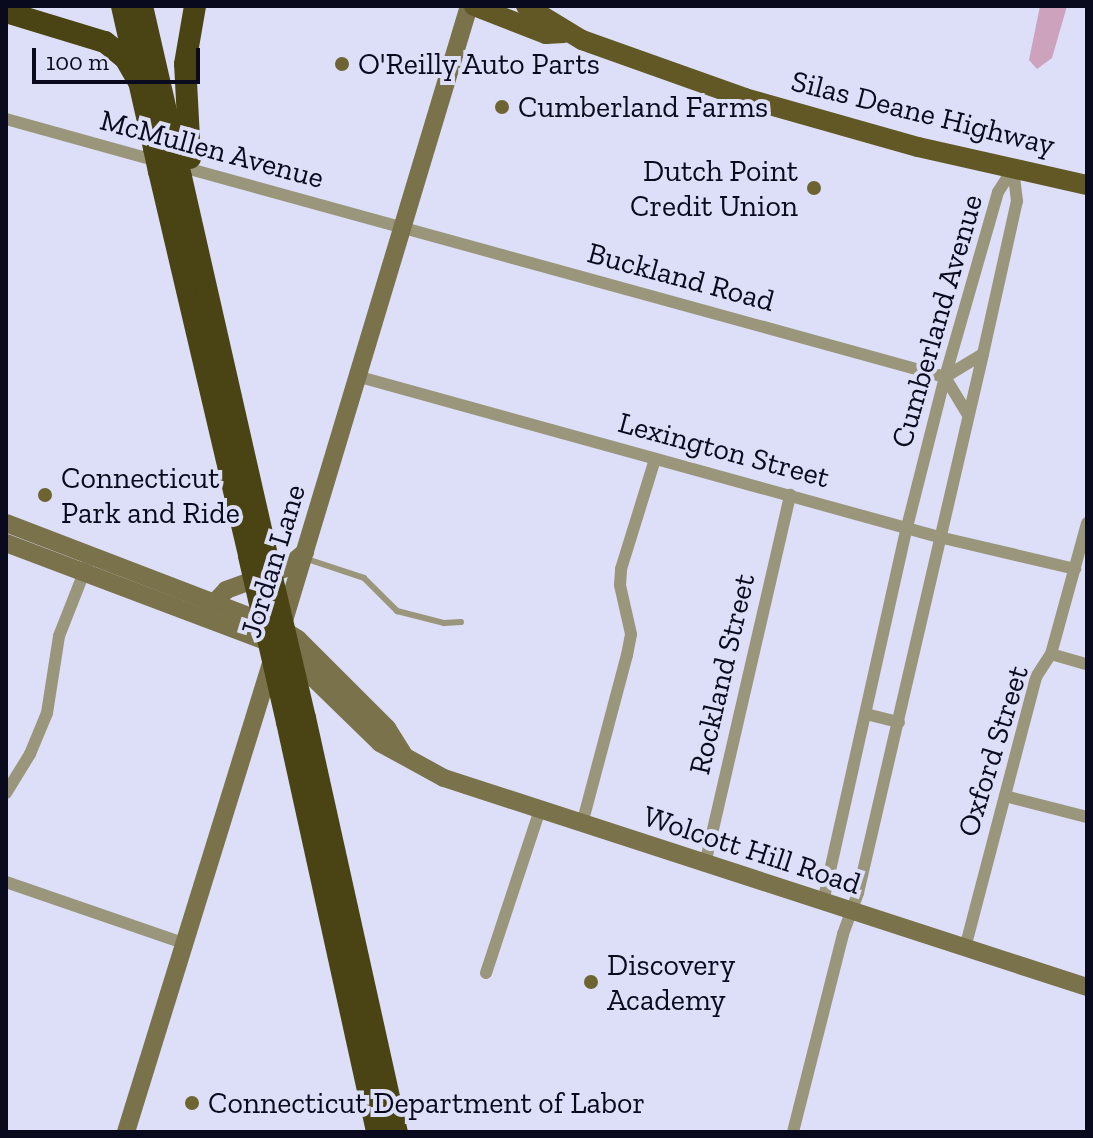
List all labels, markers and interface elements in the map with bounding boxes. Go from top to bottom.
scale bar [36,32,204,82]
place label: O'Reilly Auto Parts [358,46,601,82]
text: 100 m [46,47,109,76]
marker: O'Reilly Auto Parts [333,55,351,73]
street label: Silas Deane Highway [787,63,1059,163]
place label: Cumberland Farms [518,89,768,125]
marker: Cumberland Farms [493,98,511,116]
street label: McMullen Avenue [96,102,328,196]
place label: Dutch Point Credit Union [630,153,798,224]
marker: Dutch Point Credit Union [805,179,823,197]
street label: Cumberland Avenue [884,190,990,452]
street label: Buckland Road [584,235,778,319]
street label: Lexington Street [614,405,834,495]
place label: Connecticut Park and Ride [61,460,240,530]
street label: Jordan Lane [233,480,313,642]
marker: Connecticut Park and Ride [36,486,54,504]
street label: Rockland Street [681,570,763,778]
street label: Oxford Street [950,661,1036,841]
street label: Wolcott Hill Road [639,798,865,902]
place label: Discovery Academy [607,947,735,1018]
marker: Discovery Academy [582,973,600,991]
place label: Connecticut Department of Labor [208,1085,645,1121]
marker: Connecticut Department of Labor [183,1094,201,1112]

